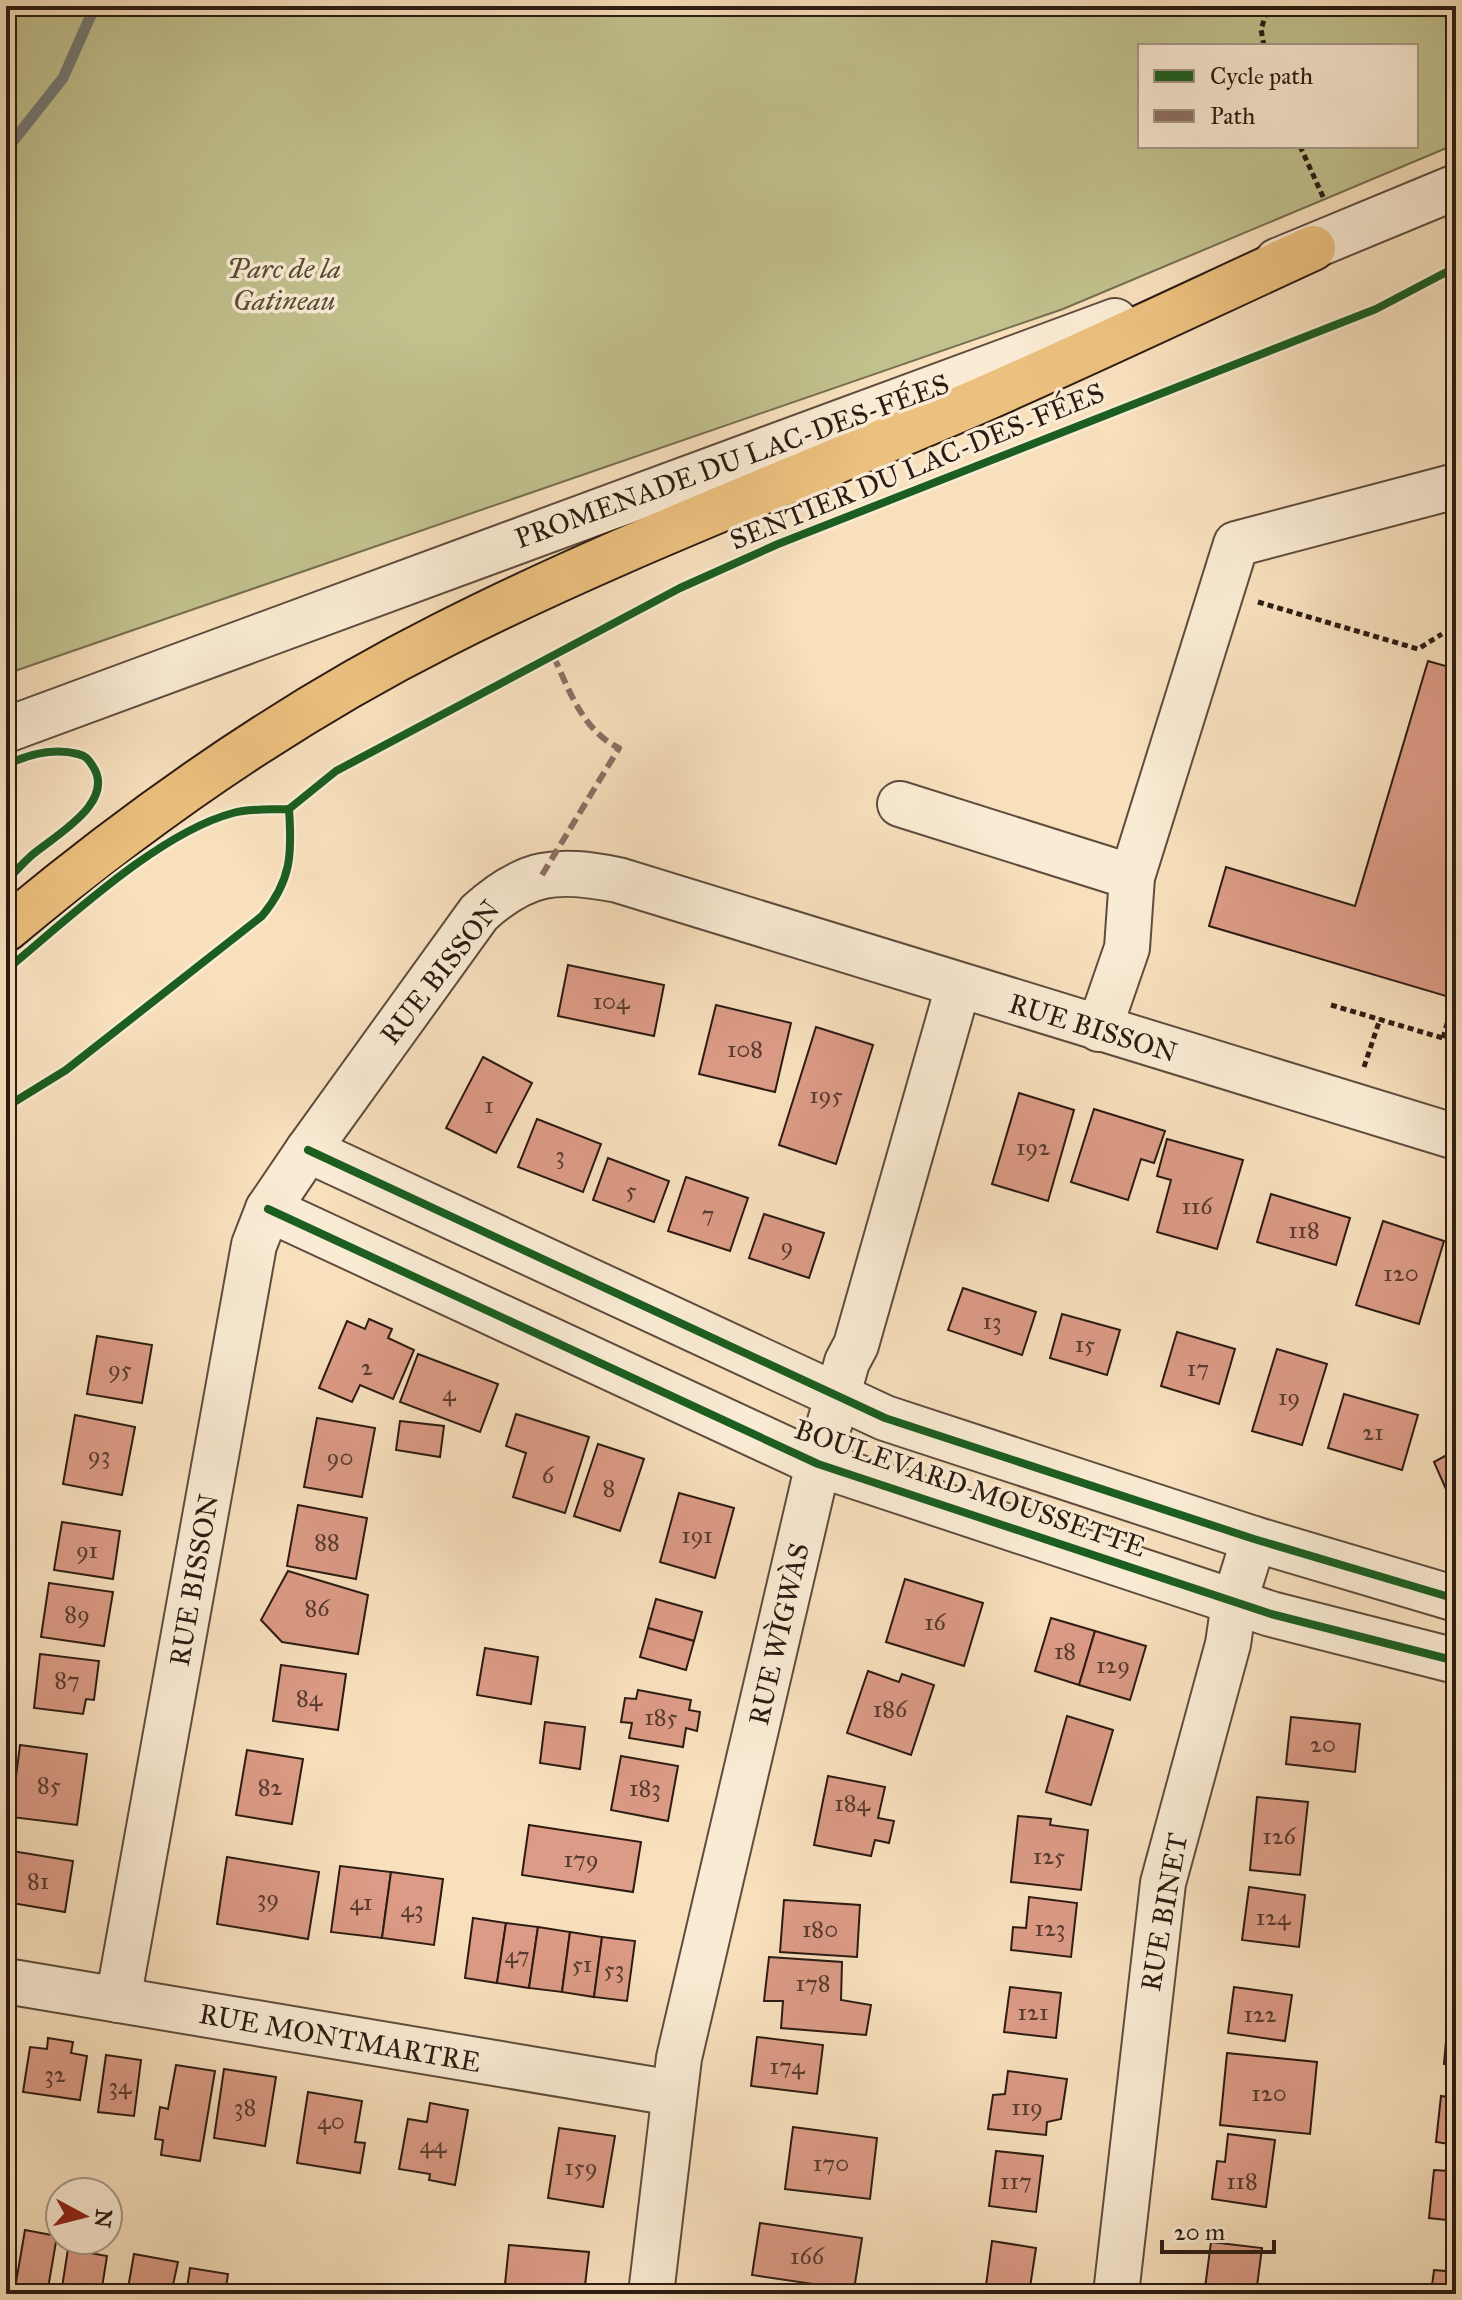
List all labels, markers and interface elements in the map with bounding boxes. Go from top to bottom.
legend [1138,44,1418,148]
text: Cycle path [1210,61,1313,91]
text: Path [1210,101,1255,131]
park label: Parc de la Gatineau [227,251,341,318]
street label: PROMENADE DU LAC-DES-FÉES [510,366,954,556]
street label: SENTIER DU LAC-DES-FÉES [725,375,1109,557]
street label: RUE BISSON [373,893,507,1051]
house number: 104 [593,986,630,1016]
street label: RUE BISSON [1005,986,1181,1070]
house number: 108 [727,1034,763,1064]
house number: 195 [809,1080,843,1110]
house number: 1 [484,1090,494,1120]
house number: 192 [1016,1132,1050,1162]
house number: 3 [555,1140,565,1170]
house number: 5 [625,1175,637,1205]
house number: 116 [1181,1191,1213,1221]
house number: 7 [702,1199,714,1229]
house number: 118 [1288,1215,1320,1245]
house number: 9 [781,1231,793,1261]
house number: 120 [1383,1258,1419,1288]
house number: 13 [982,1306,1002,1336]
house number: 15 [1075,1329,1095,1359]
house number: 2 [361,1352,373,1382]
house number: 17 [1187,1353,1209,1383]
house number: 95 [108,1354,132,1384]
house number: 4 [442,1378,456,1408]
house number: 19 [1278,1382,1300,1412]
street label: BOULEVARD MOUSSETTE [790,1411,1150,1565]
house number: 21 [1362,1417,1384,1447]
house number: 93 [88,1440,110,1470]
house number: 90 [327,1442,353,1472]
house number: 6 [542,1460,555,1490]
house number: 8 [603,1473,615,1503]
street label: RUE BISSON [162,1491,226,1669]
house number: 191 [681,1520,713,1550]
house number: 88 [314,1527,340,1557]
house number: 91 [76,1535,98,1565]
street label: RUE WÌGWÀS [741,1539,817,1729]
house number: 86 [304,1593,330,1623]
house number: 89 [64,1599,90,1629]
house number: 16 [924,1607,947,1637]
house number: 18 [1054,1636,1076,1666]
house number: 129 [1096,1650,1130,1680]
house number: 87 [54,1665,80,1695]
house number: 84 [296,1683,323,1713]
house number: 186 [873,1694,908,1724]
house number: 185 [644,1702,678,1732]
house number: 20 [1310,1729,1336,1759]
house number: 85 [37,1770,61,1800]
house number: 82 [258,1772,282,1802]
house number: 183 [629,1773,661,1803]
house number: 184 [834,1788,870,1818]
house number: 126 [1262,1821,1297,1851]
street label: RUE BINET [1133,1830,1195,1994]
house number: 125 [1033,1841,1065,1871]
house number: 179 [563,1844,599,1874]
house number: 81 [27,1866,49,1896]
house number: 39 [257,1883,279,1913]
house number: 41 [350,1887,372,1917]
house number: 43 [401,1894,423,1924]
house number: 124 [1256,1902,1291,1932]
house number: 123 [1035,1913,1065,1943]
house number: 180 [802,1914,838,1944]
house number: 47 [504,1940,530,1970]
house number: 51 [572,1949,592,1979]
house number: 53 [604,1954,624,1984]
house number: 178 [795,1968,831,1998]
street label: RUE MONTMARTRE [196,1996,484,2080]
house number: 121 [1018,1997,1048,2027]
house number: 122 [1243,1999,1277,2029]
house number: 174 [769,2051,805,2081]
house number: 32 [44,2059,66,2089]
house number: 34 [109,2071,132,2101]
house number: 120 [1251,2078,1287,2108]
house number: 38 [234,2092,256,2122]
house number: 119 [1011,2092,1043,2122]
house number: 40 [317,2106,345,2136]
house number: 44 [420,2130,447,2160]
house number: 170 [813,2148,849,2178]
house number: 159 [564,2152,598,2182]
house number: 117 [1000,2166,1032,2196]
house number: 118 [1226,2166,1258,2196]
north arrow [44,2176,124,2256]
scale bar [1162,2204,1274,2254]
text: N [89,2207,118,2230]
text: 20 m [1174,2217,1225,2247]
house number: 166 [790,2241,825,2271]

